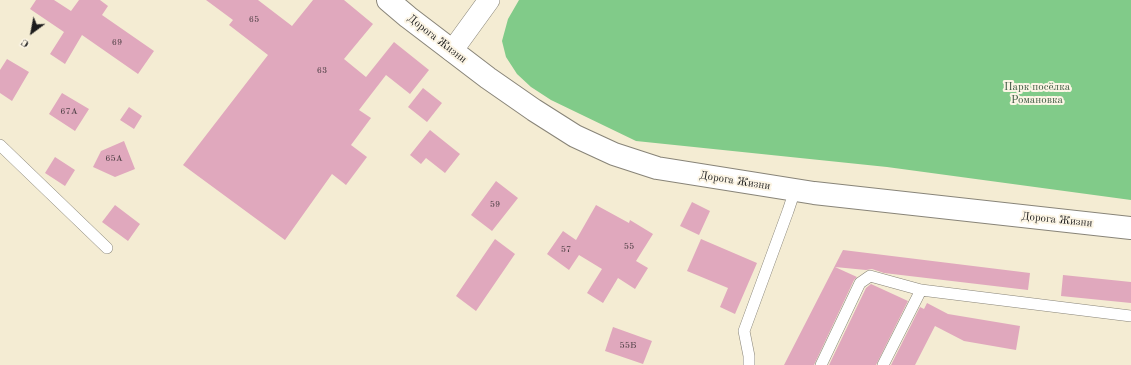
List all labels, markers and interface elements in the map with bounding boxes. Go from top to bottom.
north arrow [12,12,52,52]
street label: Дорога Жизни [405,12,469,66]
house number: 65 [249,15,259,25]
text: С [19,36,31,49]
house number: 69 [112,38,122,48]
house number: 63 [317,66,327,76]
park label: Парк посёлка Романовка [1004,80,1070,106]
house number: 67А [60,107,78,117]
house number: 65А [105,154,123,164]
street label: Дорога Жизни [699,169,771,193]
house number: 59 [490,200,500,210]
street label: Дорога Жизни [1021,210,1093,230]
house number: 55 [624,242,634,252]
house number: 57 [561,245,571,255]
house number: 55Б [620,341,636,351]

